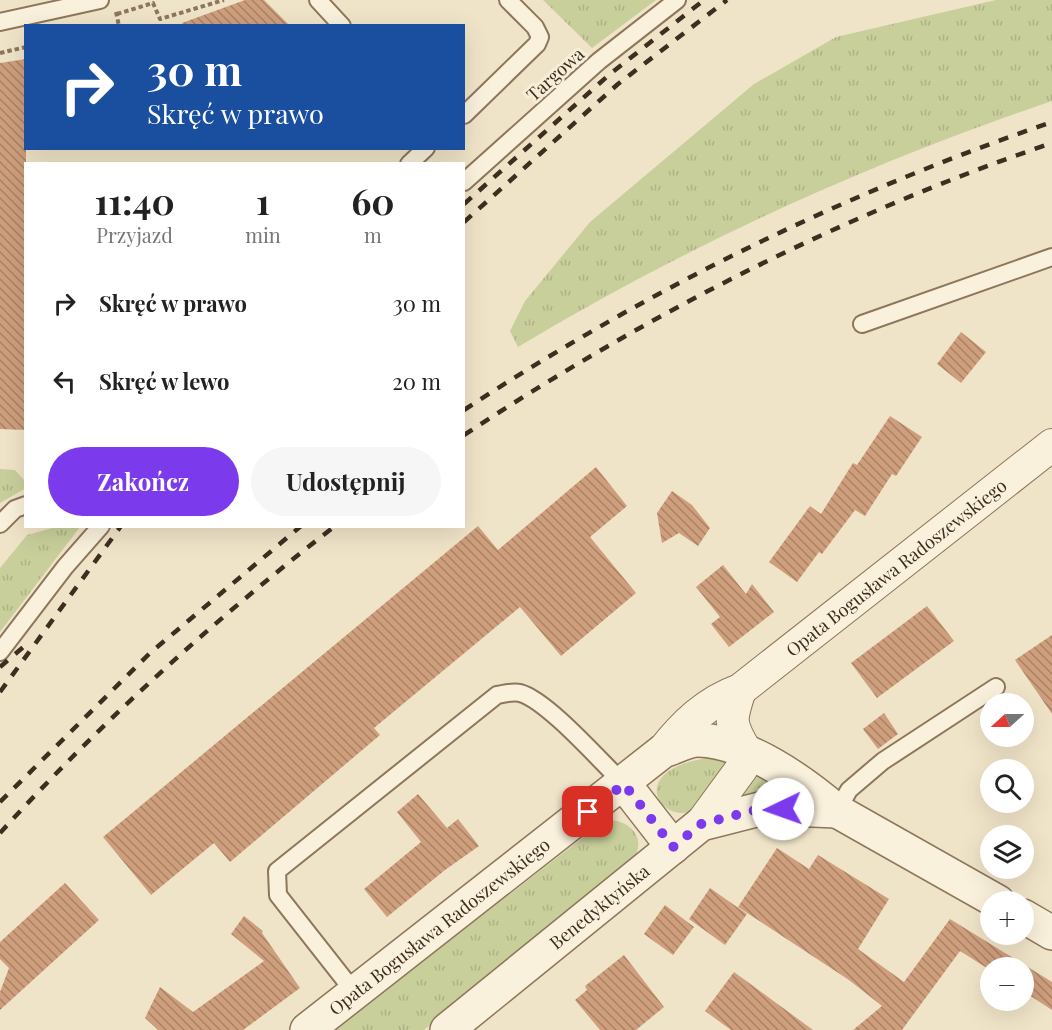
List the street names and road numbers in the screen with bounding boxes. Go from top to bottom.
street label: Targowa [521,42,589,106]
street label: Opata Bogusława Radoszewskiego [781,473,1011,662]
street label: Opata Bogusława Radoszewskiego [324,832,555,1020]
street label: Benedyktyńska [544,859,654,954]

